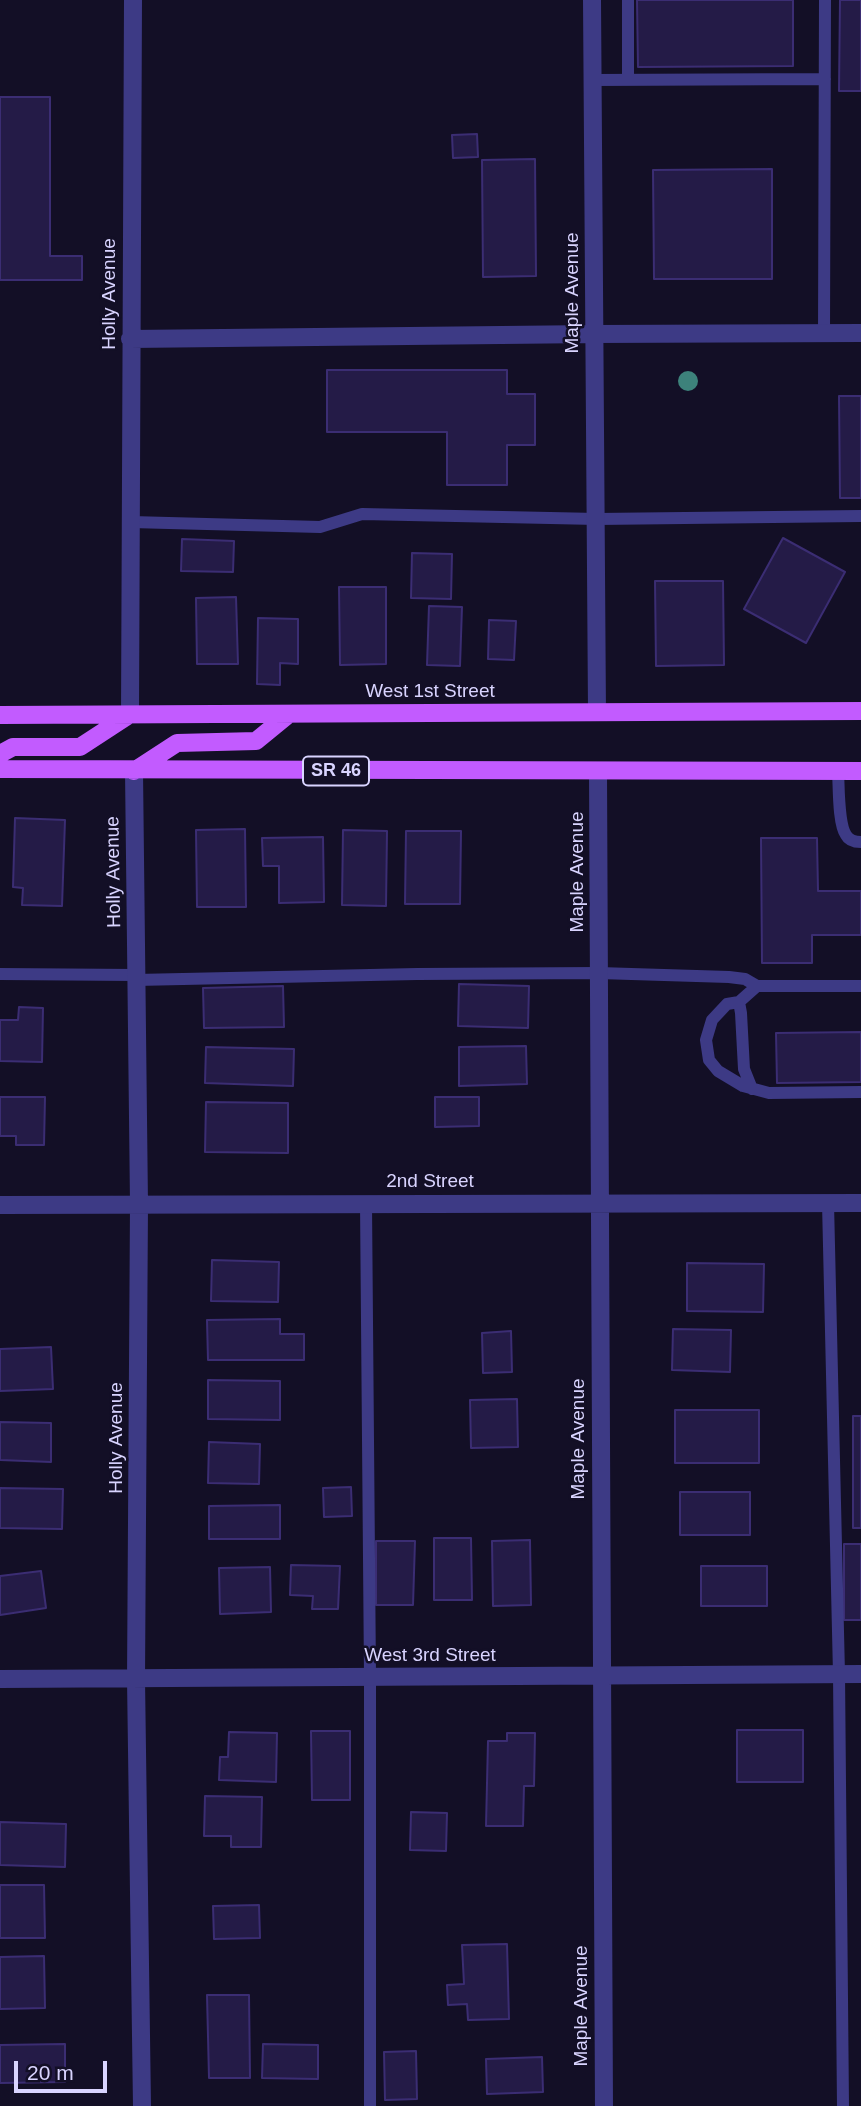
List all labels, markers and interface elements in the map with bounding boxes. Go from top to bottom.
street label: Maple Avenue [562,232,584,354]
street label: Holly Avenue [99,238,121,350]
street label: West 1st Street [365,681,495,703]
road number: SR 46 [303,756,369,786]
street label: Maple Avenue [567,811,589,933]
street label: Holly Avenue [102,816,126,928]
street label: 2nd Street [386,1171,474,1193]
street label: Maple Avenue [568,1378,590,1500]
street label: Holly Avenue [106,1382,128,1494]
street label: West 3rd Street [364,1645,496,1667]
street label: Maple Avenue [571,1945,593,2067]
scale bar [18,2046,110,2090]
text: 20 m [27,2061,74,2084]

